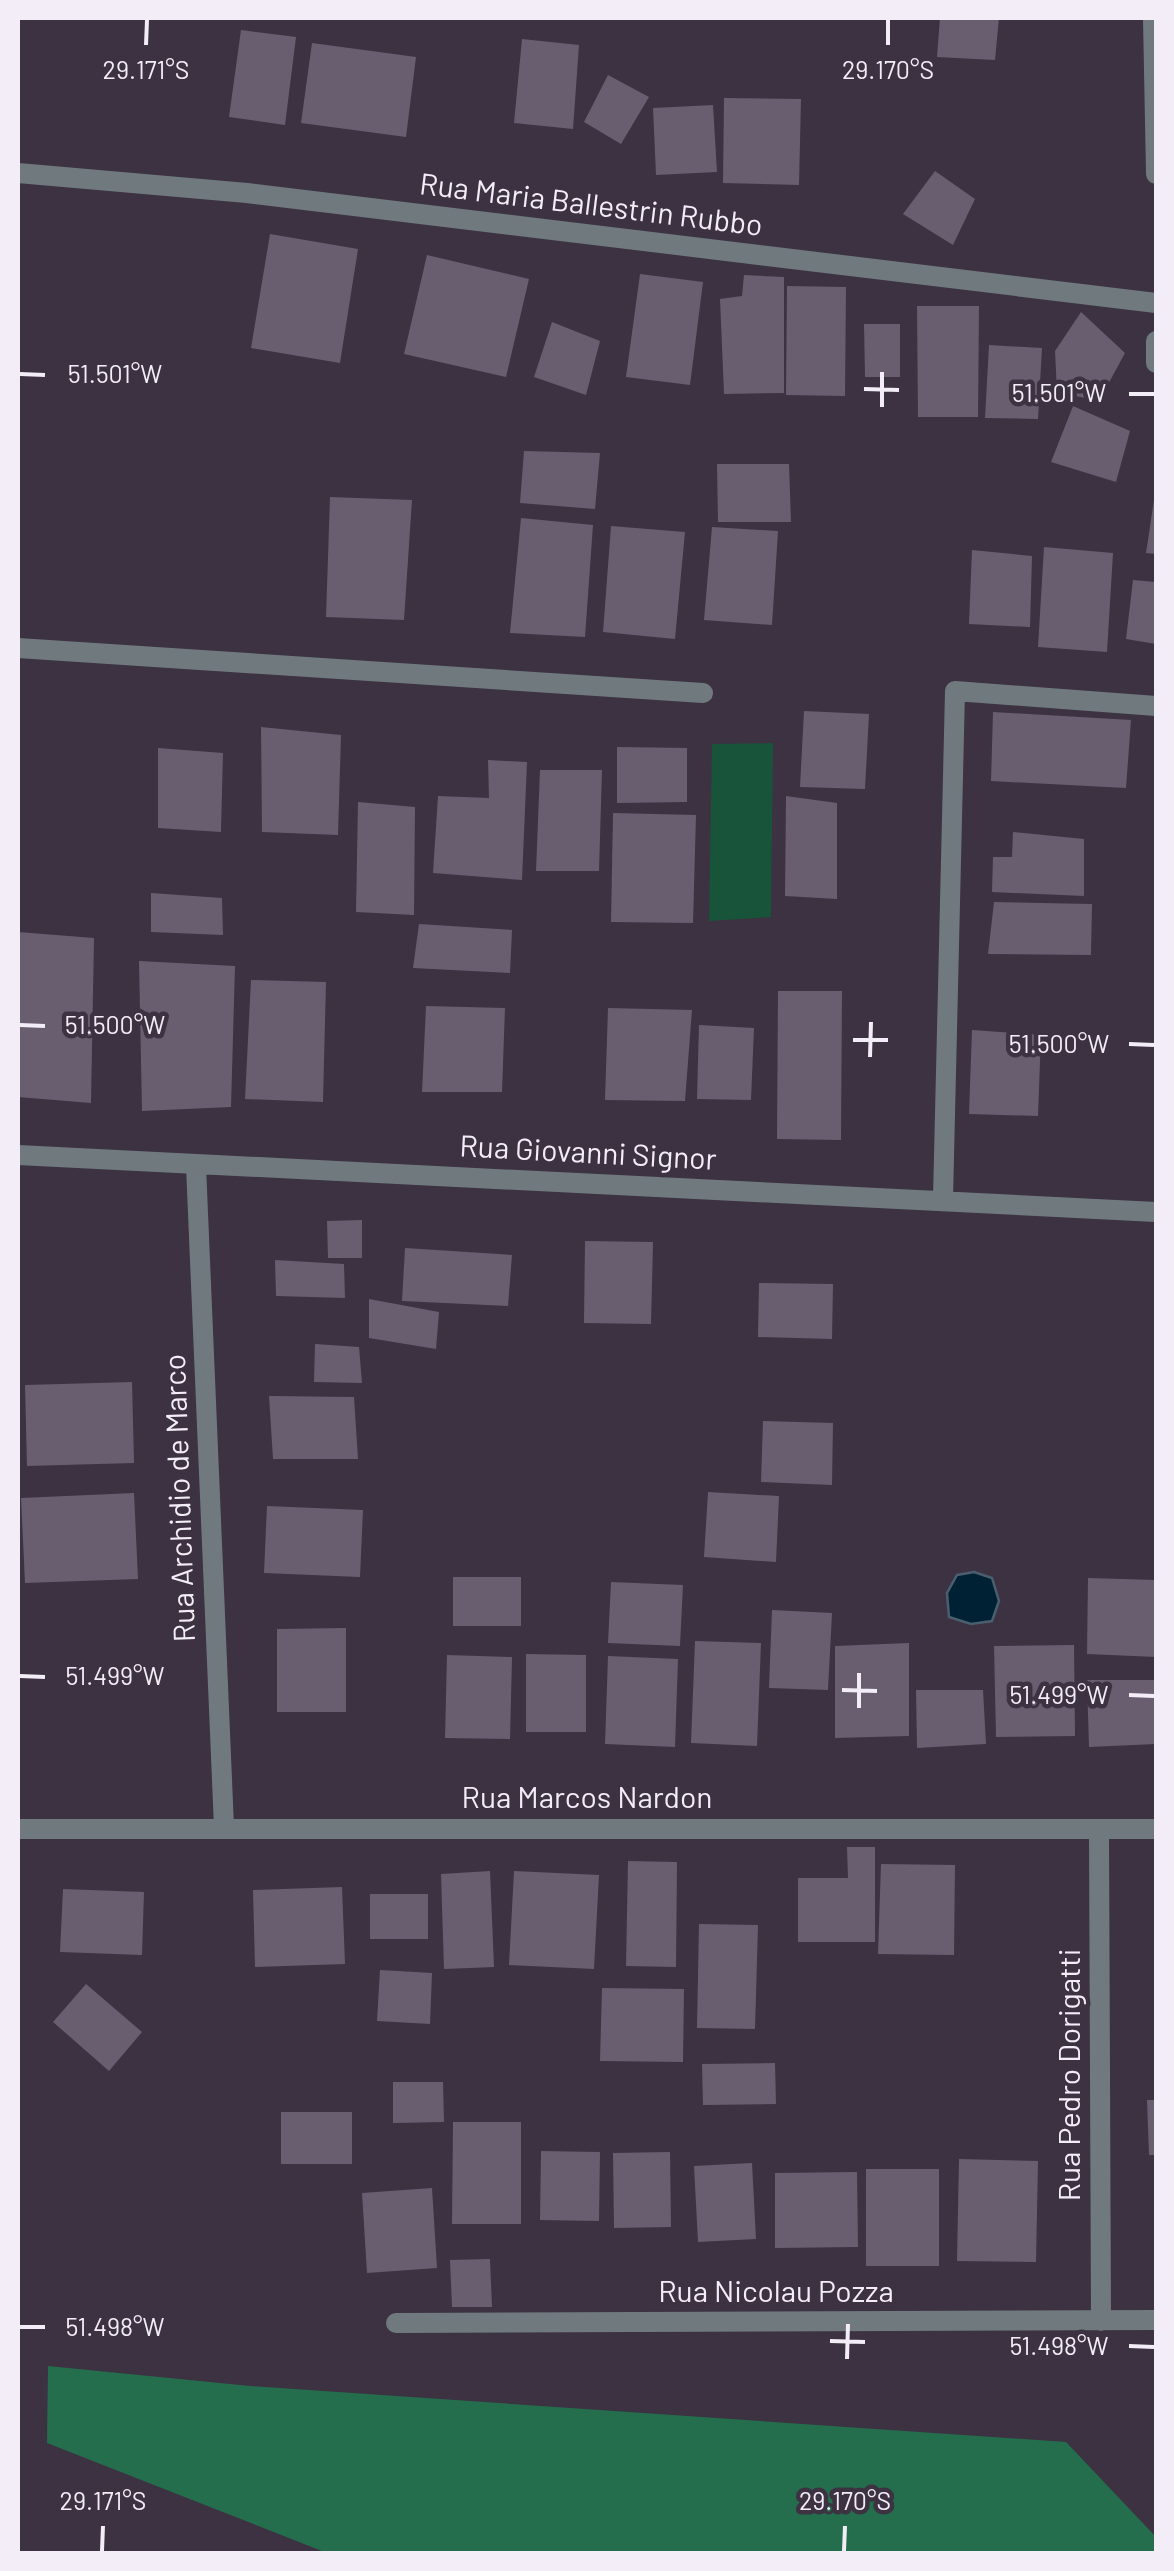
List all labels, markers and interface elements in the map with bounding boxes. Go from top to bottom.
text: 29.171°S [103,54,189,84]
text: 29.170°S [842,54,934,84]
street label: Rua Maria Ballestrin Rubbo [418,164,765,242]
text: 51.501°W [68,358,162,388]
text: 51.501°W [1012,377,1106,407]
text: 51.500°W [65,1009,165,1039]
text: 51.500°W [1009,1028,1109,1058]
street label: Rua Giovanni Signor [459,1126,718,1176]
street label: Rua Archidio de Marco [155,1353,201,1643]
text: 51.499°W [65,1660,165,1690]
text: 51.499°W [1009,1679,1109,1709]
street label: Rua Marcos Nardon [462,1778,712,1814]
street label: Rua Pedro Dorigatti [1050,1949,1086,2201]
street label: Rua Nicolau Pozza [658,2272,894,2308]
text: 51.498°W [65,2311,165,2341]
text: 51.498°W [1009,2330,1109,2360]
text: 29.171°S [60,2485,146,2515]
text: 29.170°S [799,2485,891,2515]

